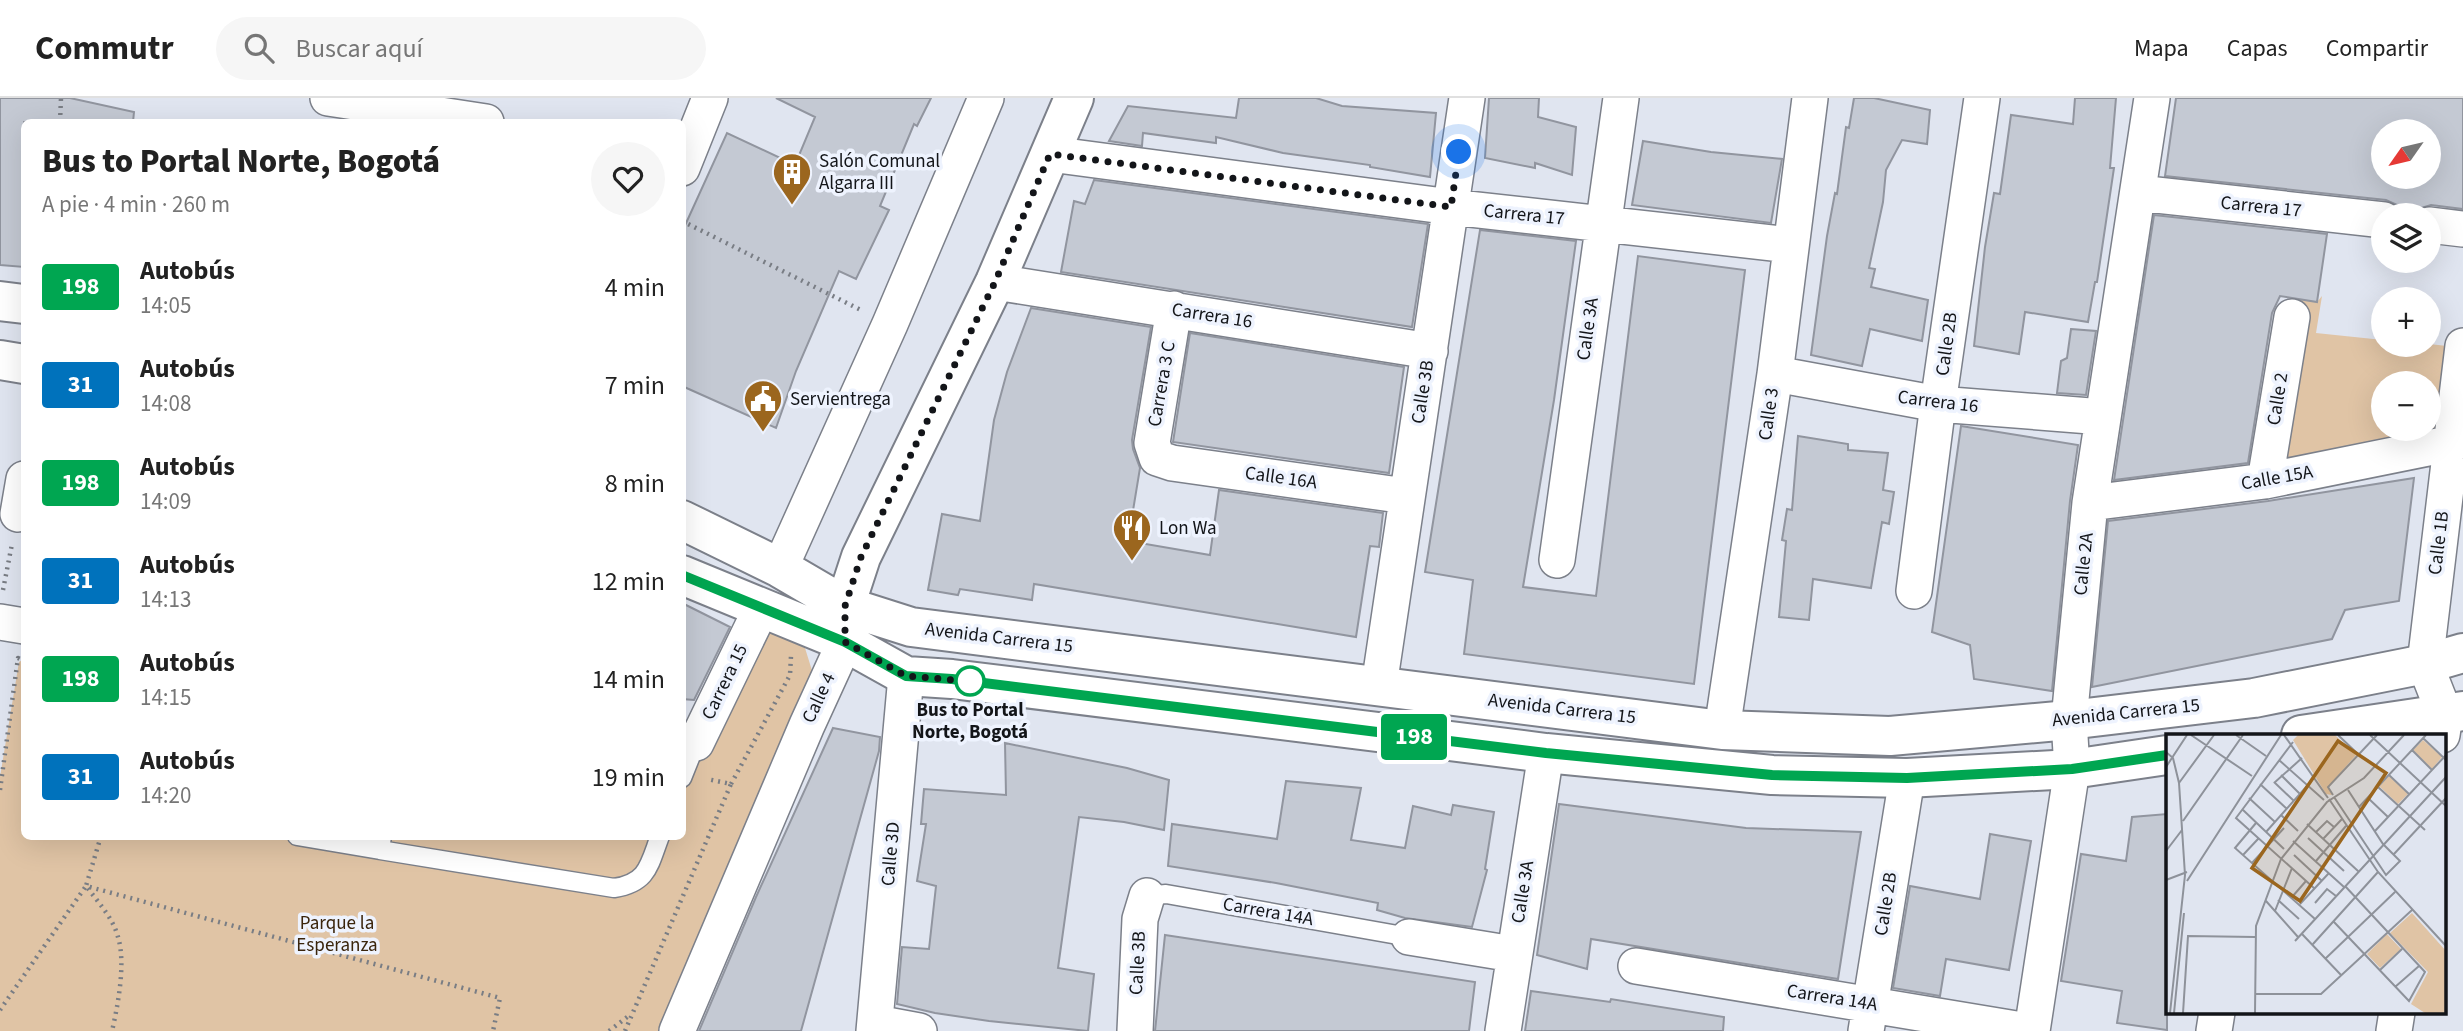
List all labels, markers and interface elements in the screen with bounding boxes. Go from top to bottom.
search box [216,17,706,80]
text: Commutr [35,25,174,72]
icon: search [240,29,278,67]
text: Buscar aquí [296,30,423,67]
text: Mapa [2134,31,2189,66]
text: Capas [2227,31,2288,66]
text: Compartir [2326,31,2428,66]
north arrow [2371,119,2441,189]
map controls [2371,119,2441,441]
your location [1441,134,1476,169]
text: Bus to Portal Norte, Bogotá [42,138,440,185]
button: heart [591,142,665,216]
place label: Salón Comunal Algarra III [819,148,940,197]
building icon: Salón Comunal Algarra III [771,151,813,206]
text: A pie · 4 min · 260 m [42,188,230,221]
street label: Carrera 17 [2219,189,2303,225]
street label: Carrera 17 [1482,197,1566,233]
button: layers [2371,203,2441,273]
text: Autobús [140,252,235,289]
text: 198 [61,269,100,304]
text: 4 min [605,269,665,306]
button: + [2371,287,2441,357]
text: 14:05 [140,289,191,322]
street label: Calle 3A [1570,295,1606,362]
street label: Carrera 16 [1170,296,1254,336]
street label: Calle 2B [1929,310,1965,378]
street label: Carrera 3 C [1141,339,1183,429]
text: Autobús [140,350,235,387]
street label: Calle 3B [1405,358,1441,426]
text: 31 [68,367,93,402]
text: 7 min [605,367,665,404]
street label: Calle 2 [2261,371,2295,427]
button: − [2371,371,2441,441]
public building icon: Servientrega [742,378,784,433]
street label: Carrera 16 [1896,384,1980,420]
place label: Servientrega [790,386,891,413]
street label: Calle 3 [1752,386,1786,442]
text: 14:08 [140,387,191,420]
text: Autobús [140,448,235,485]
street label: Calle 15A [2239,458,2316,498]
street label: Calle 16A [1243,460,1319,497]
text: 198 [61,465,100,500]
text: 8 min [605,465,665,502]
text: 14:09 [140,485,191,518]
restaurant icon: Lon Wa [1111,507,1153,562]
street label: Calle 1B [2422,510,2456,576]
place label: Lon Wa [1159,515,1217,542]
street label: Calle 2A [2067,531,2101,597]
text: Autobús [140,546,235,583]
text: 31 [68,563,93,598]
text: 12 min [592,563,665,600]
text: 14:13 [140,583,191,616]
street label: Avenida Carrera 15 [924,616,1074,660]
street label: Carrera 15 [695,640,755,724]
text: Autobús [140,644,235,681]
text: 198 [61,661,100,696]
text: 14 min [592,661,665,698]
marker: Bus to Portal Norte, Bogotá [955,666,985,696]
street label: Calle 4 [796,668,842,728]
text: 14:15 [140,681,191,714]
street label: Avenida Carrera 15 [1487,687,1637,731]
street label: Avenida Carrera 15 [2051,692,2201,734]
place label: Bus to Portal Norte, Bogotá [912,697,1028,746]
line badge: 198 [1374,714,1454,760]
text: 198 [1395,719,1433,754]
inset map [2166,734,2446,1014]
text: Autobús [140,742,235,779]
text: 31 [68,759,93,794]
text: 19 min [592,759,665,796]
text: 14:20 [140,779,191,812]
street label: Calle 3D [875,821,907,887]
street label: Calle 3A [1505,858,1541,925]
street label: Calle 2B [1868,870,1904,938]
street label: Carrera 14A [1221,891,1316,933]
park label: Parque la Esperanza [296,910,378,959]
street label: Calle 3B [1123,930,1153,996]
street label: Carrera 14A [1785,978,1880,1019]

